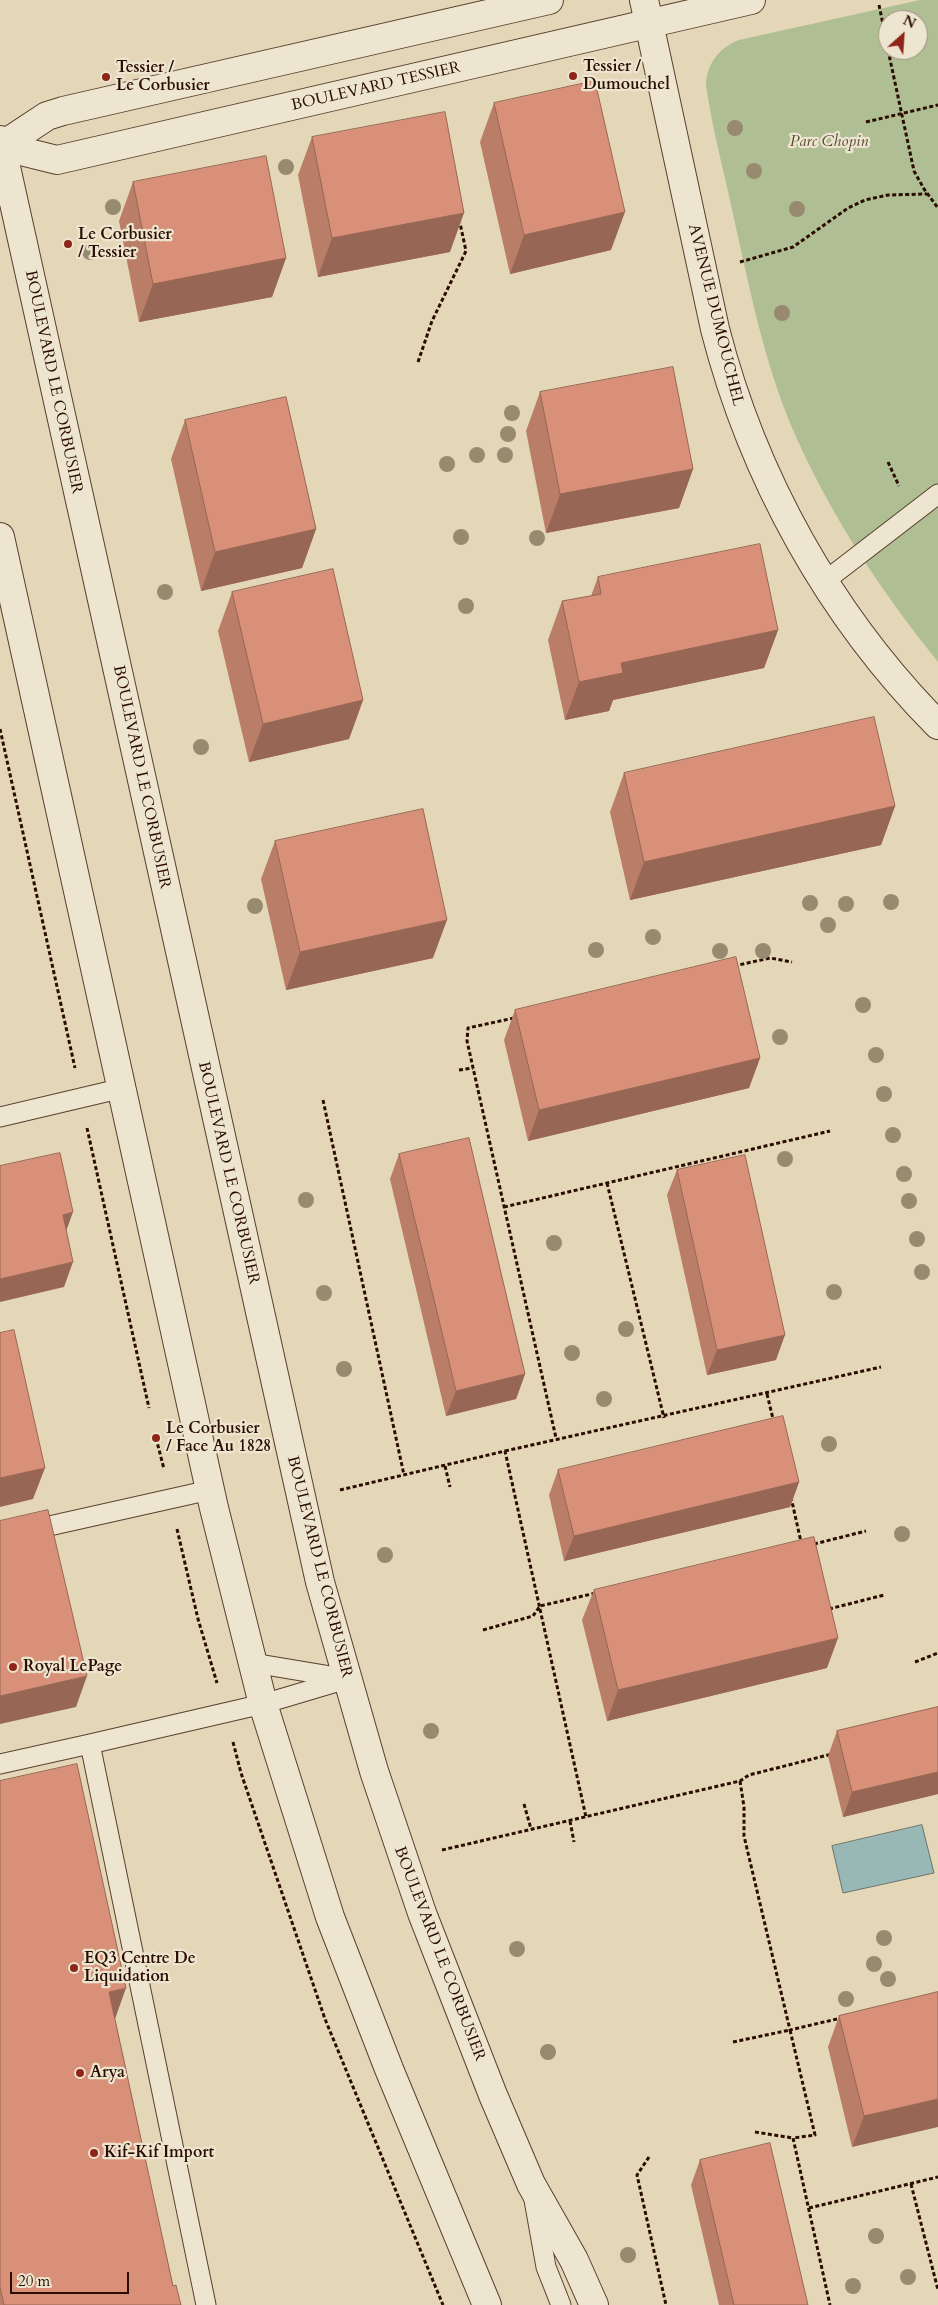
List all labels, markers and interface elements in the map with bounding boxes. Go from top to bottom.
north arrow [878,10,928,60]
text: N [900,11,919,33]
place label: Tessier / Dumouchel [583,57,670,95]
place label: Tessier / Le Corbusier [116,58,210,96]
street label: BOULEVARD TESSIER [290,58,462,116]
marker: Tessier / Dumouchel [567,70,579,82]
marker: Tessier / Le Corbusier [100,71,112,83]
park label: Parc Chopin [790,132,868,152]
street label: AVENUE DUMOUCHEL [683,222,747,408]
place label: Le Corbusier / Tessier [78,225,172,263]
marker: Le Corbusier / Tessier [62,238,74,250]
street label: BOULEVARD LE CORBUSIER [20,268,86,496]
street label: BOULEVARD LE CORBUSIER [108,663,174,891]
street label: BOULEVARD LE CORBUSIER [193,1060,263,1286]
place label: Le Corbusier / Face Au 1828 [166,1419,271,1457]
marker: Le Corbusier / Face Au 1828 [150,1432,162,1444]
street label: BOULEVARD LE CORBUSIER [282,1454,356,1680]
place label: Royal LePage [23,1657,122,1677]
marker: Royal LePage [7,1661,19,1673]
street label: BOULEVARD LE CORBUSIER [389,1844,489,2064]
place label: EQ3 Centre De Liquidation [84,1949,196,1987]
marker: EQ3 Centre De Liquidation [68,1962,80,1974]
place label: Arya [90,2063,125,2083]
marker: Arya [74,2067,86,2079]
place label: Kif-Kif Import [104,2143,214,2163]
marker: Kif-Kif Import [88,2147,100,2159]
scale bar [12,2262,131,2294]
text: 20 m [18,2271,50,2291]

